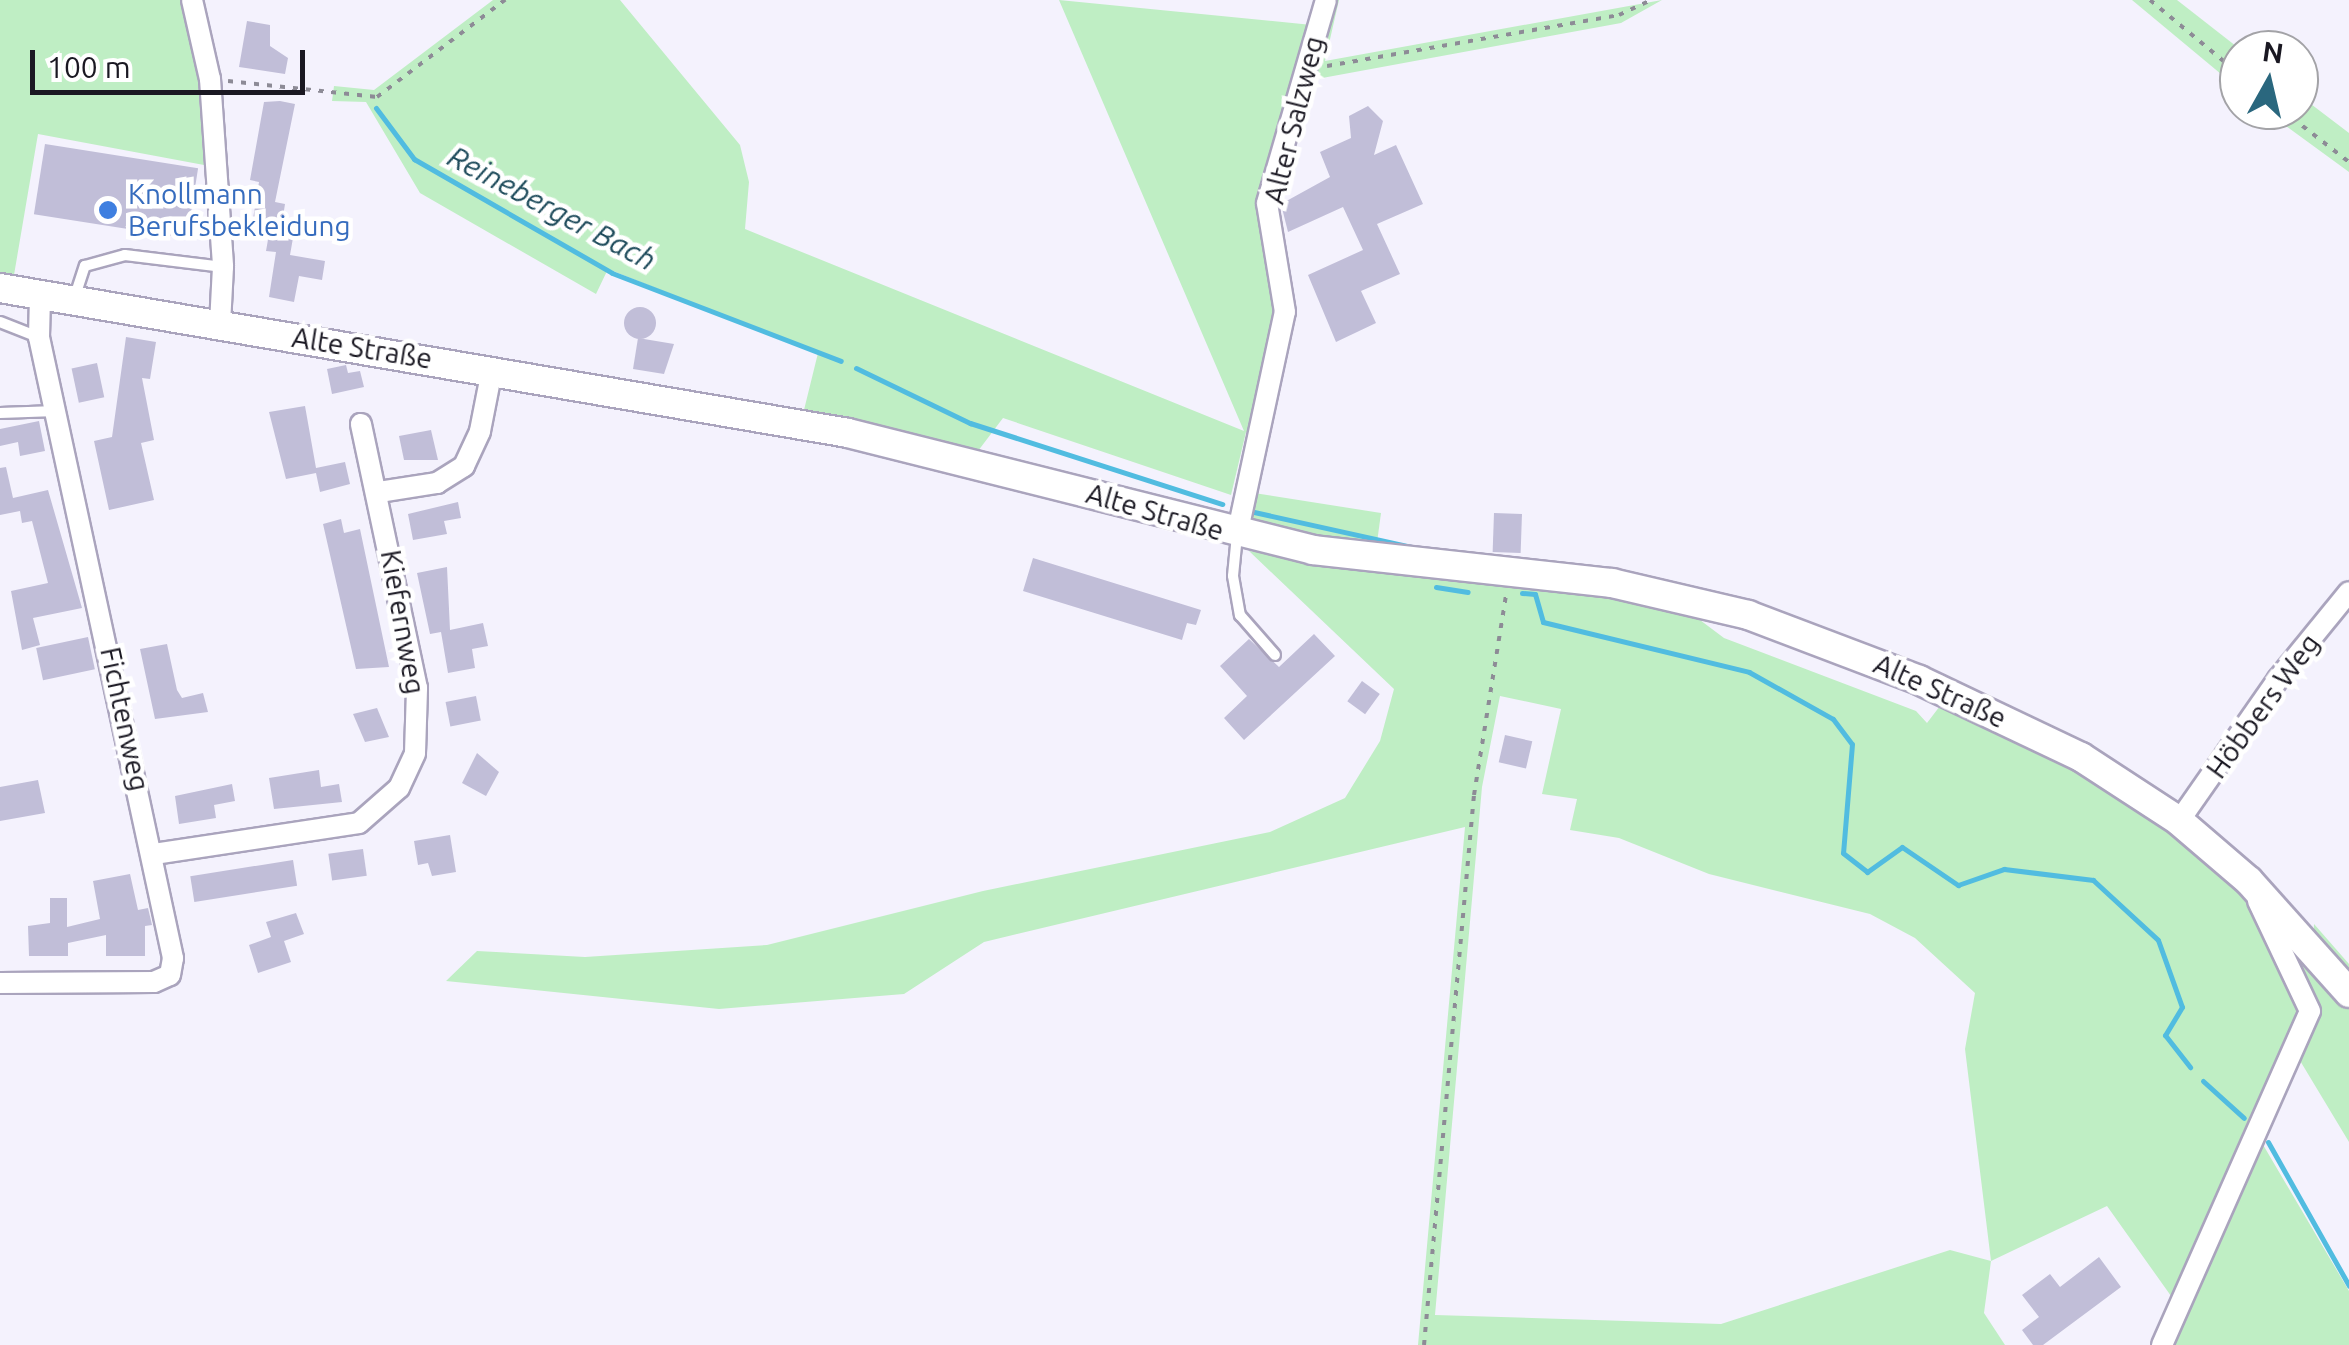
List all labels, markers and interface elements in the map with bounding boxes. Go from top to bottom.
scale bar [35,30,310,92]
north arrow [2219,30,2319,130]
street label: Alter Salzweg [1257,33,1331,207]
text: N [2260,35,2285,69]
text: 100 m [47,50,131,84]
water label: Reineberger Bach [442,138,662,278]
place label: Knollmann Berufsbekleidung [128,177,351,243]
marker: Knollmann Berufsbekleidung [97,199,119,221]
street label: Alte Straße [290,320,434,376]
street label: Alte Straße [1082,476,1228,548]
street label: Kiefernweg [374,547,432,697]
street label: Höbbers Weg [2199,627,2327,785]
street label: Fichtenweg [93,644,157,794]
street label: Alte Straße [1869,647,2011,735]

